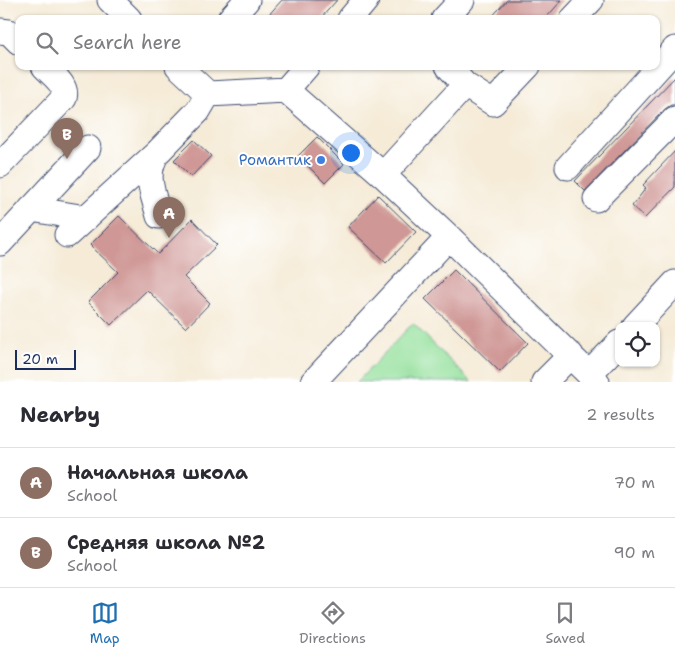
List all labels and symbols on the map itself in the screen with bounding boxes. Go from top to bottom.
pin: B [51,118,83,159]
your location [338,140,364,166]
place label: Романтик [239,150,311,170]
marker: Романтик [315,154,327,166]
pin: A [153,197,185,238]
scale bar [15,347,76,370]

